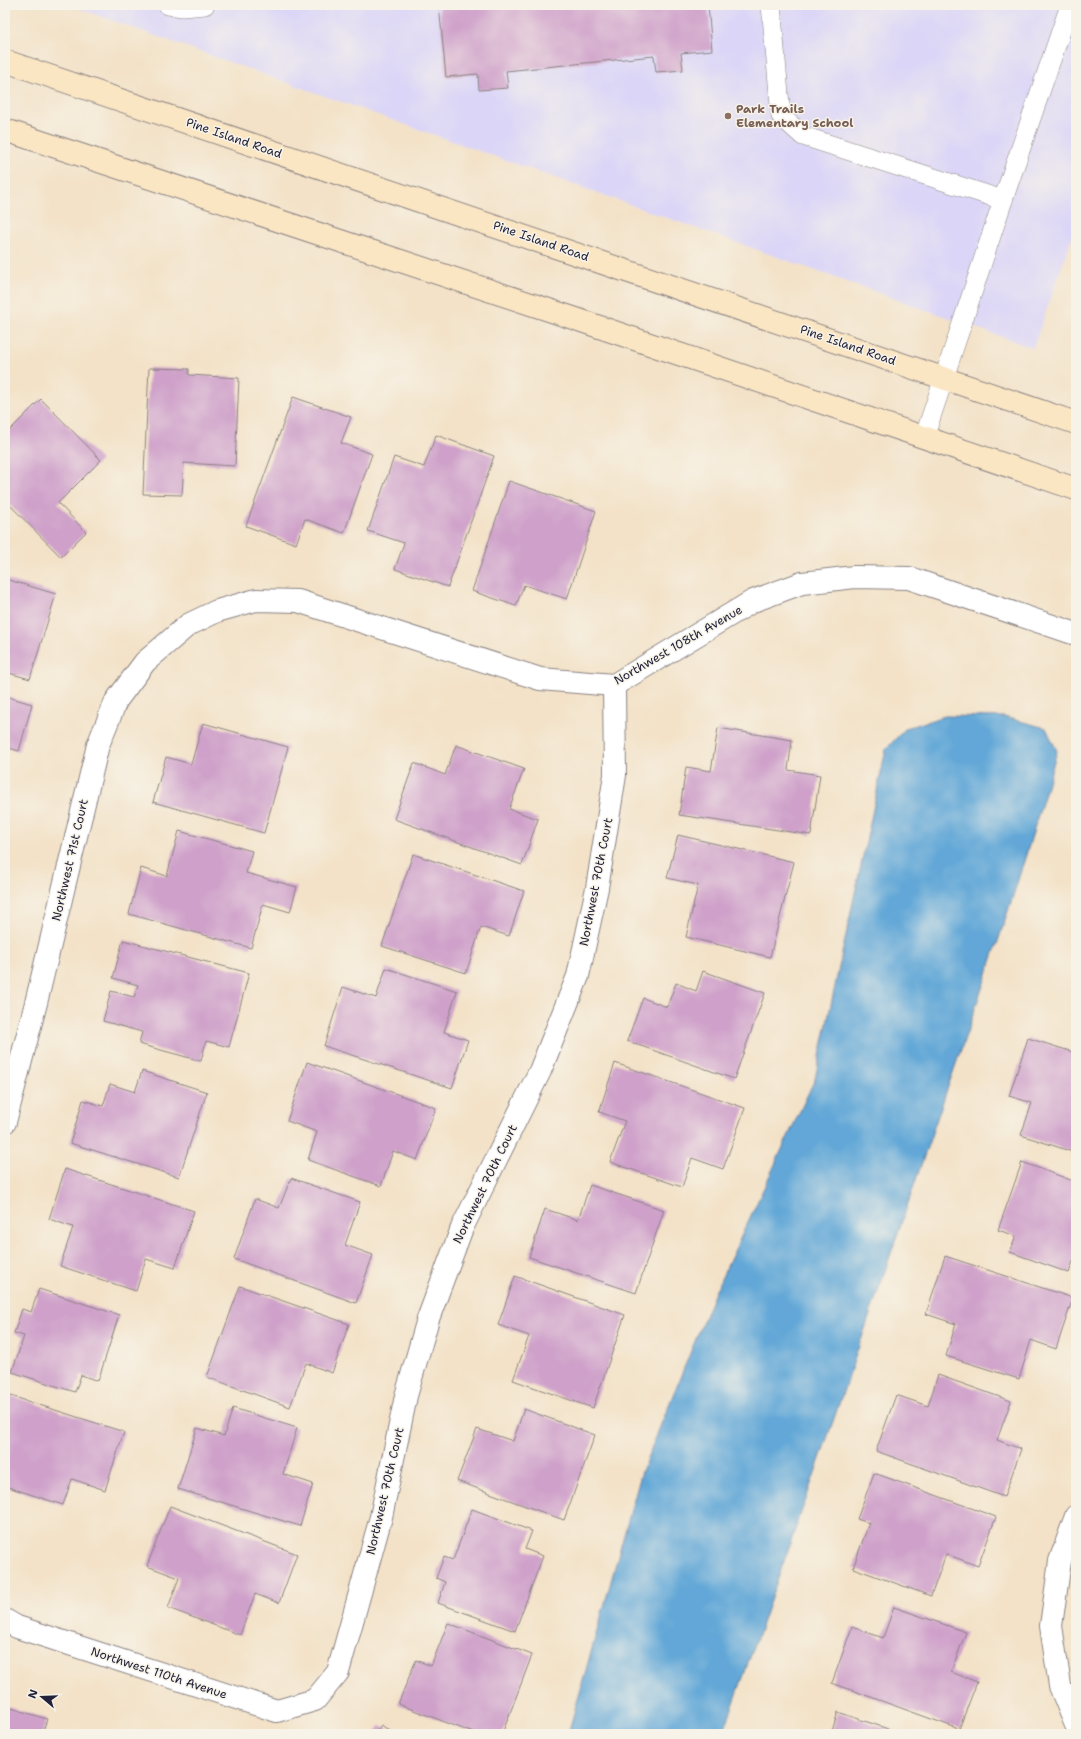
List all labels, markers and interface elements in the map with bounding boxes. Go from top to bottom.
place label: Park Trails Elementary School [736,101,853,131]
marker: Park Trails Elementary School [723,111,733,121]
street label: Pine Island Road [184,114,285,162]
street label: Pine Island Road [491,217,592,265]
street label: Pine Island Road [798,321,899,369]
street label: Northwest 108th Avenue [611,602,745,688]
street label: Northwest 71st Court [48,797,92,923]
street label: Northwest 70th Court [576,816,616,948]
street label: Northwest 70th Court [449,1122,521,1246]
street label: Northwest 70th Court [363,1426,407,1556]
street label: Northwest 110th Avenue [89,1643,229,1703]
north arrow [22,1677,62,1717]
text: N [25,1687,42,1700]

